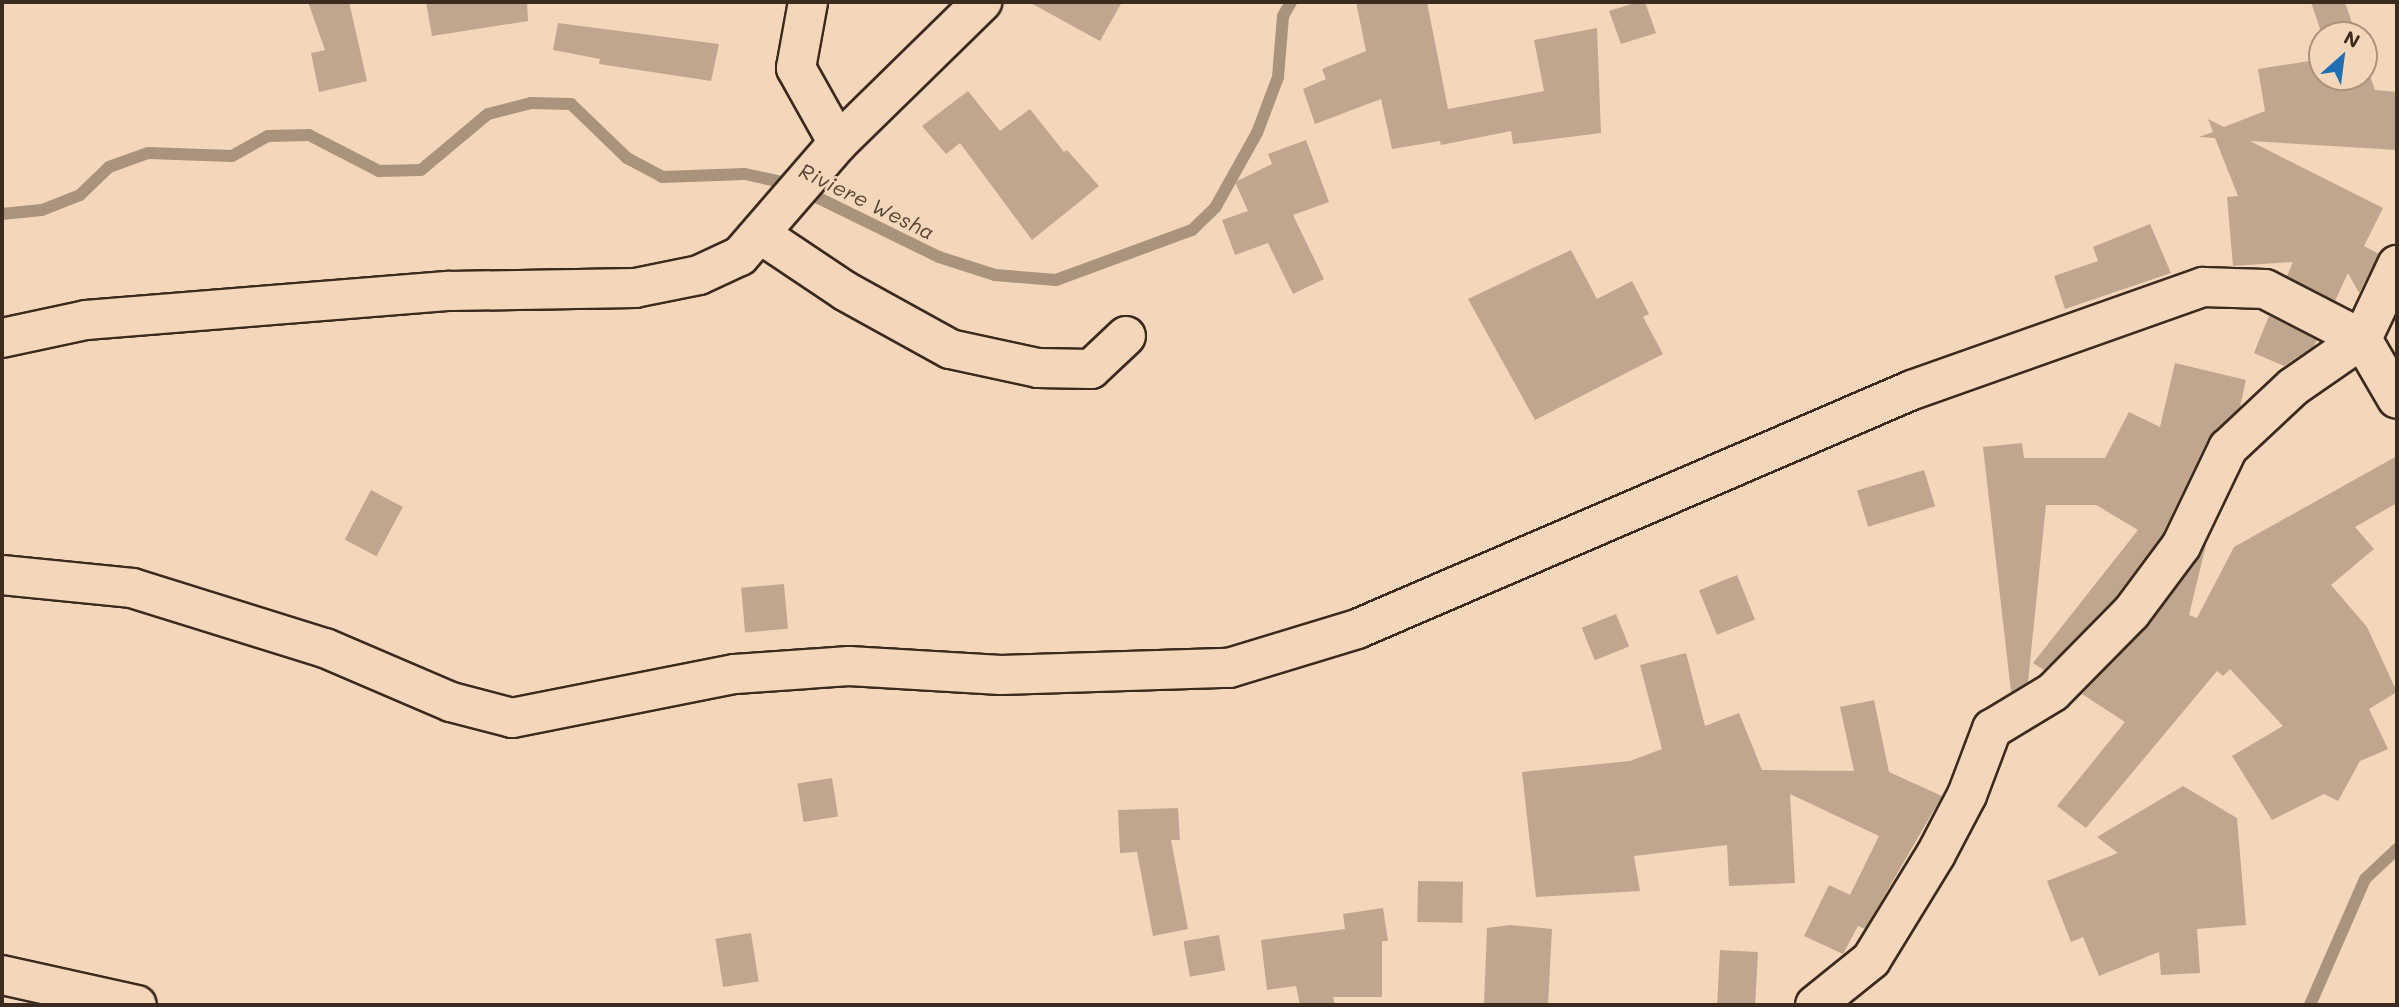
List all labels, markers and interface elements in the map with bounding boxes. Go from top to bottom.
north arrow [2308,21,2378,91]
text: N [2340,24,2364,53]
water label: Riviere Wesha [795,157,939,245]

